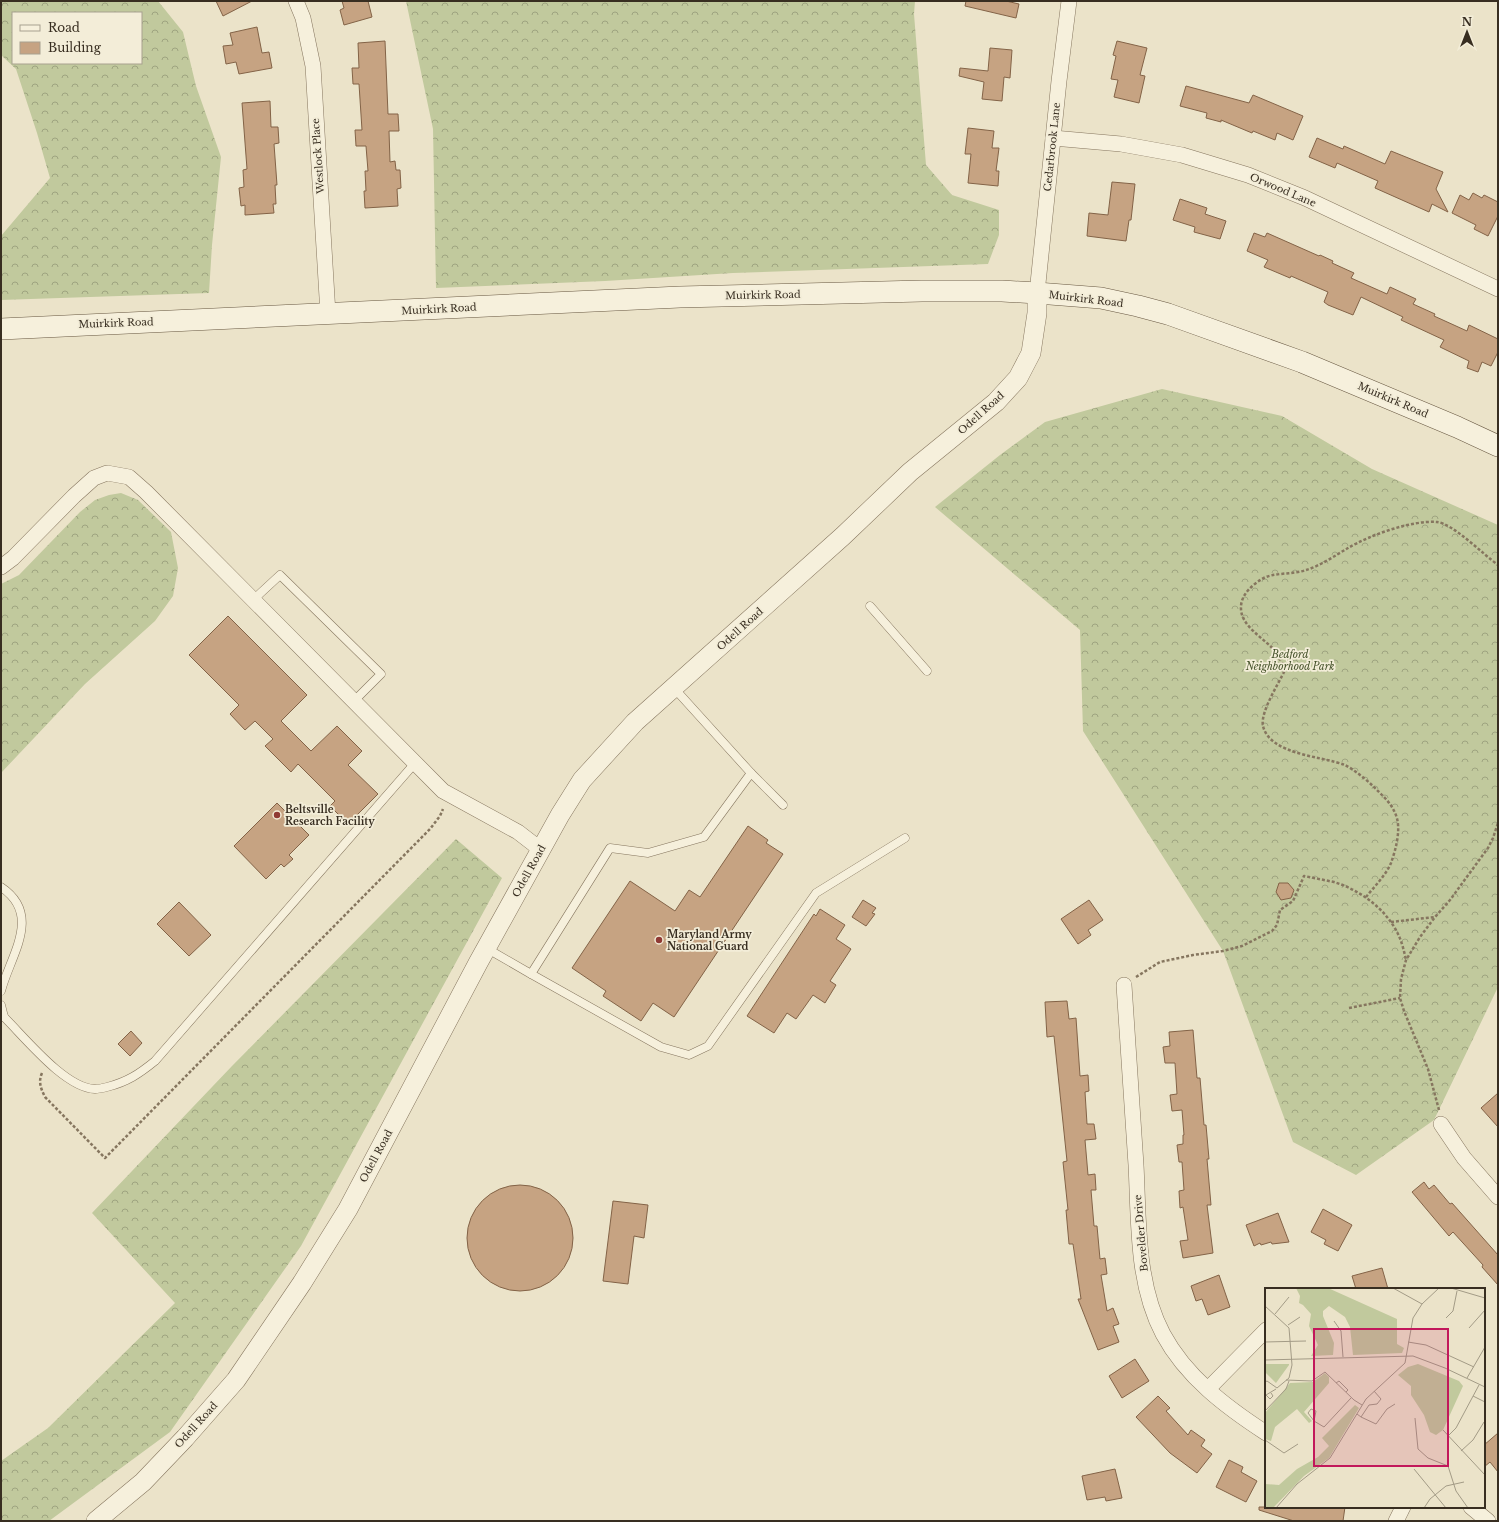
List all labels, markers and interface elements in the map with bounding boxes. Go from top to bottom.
legend [12,12,142,64]
north arrow [1447,12,1487,52]
text: N [1462,15,1473,29]
text: Road [48,20,80,35]
text: Building [48,40,102,55]
street label: Cedarbrook Lane [1041,102,1063,192]
street label: Westlock Place [309,117,327,195]
street label: Orwood Lane [1248,170,1318,210]
street label: Muirkirk Road [725,288,801,302]
street label: Muirkirk Road [1048,288,1124,310]
street label: Muirkirk Road [401,301,477,317]
street label: Muirkirk Road [78,315,154,331]
street label: Muirkirk Road [1356,379,1430,421]
street label: Odell Road [955,389,1007,437]
street label: Odell Road [714,605,766,653]
park label: Bedford Neighborhood Park [1245,648,1334,673]
place label: Beltsville Research Facility [285,803,375,828]
marker: Beltsville Research Facility [272,810,282,820]
street label: Odell Road [509,842,549,899]
place label: Maryland Army National Guard [667,928,752,953]
marker: Maryland Army National Guard [654,935,664,945]
street label: Odell Road [357,1127,395,1185]
street label: Bovelder Drive [1131,1194,1151,1272]
inset map [1265,1288,1485,1508]
street label: Odell Road [172,1399,220,1451]

